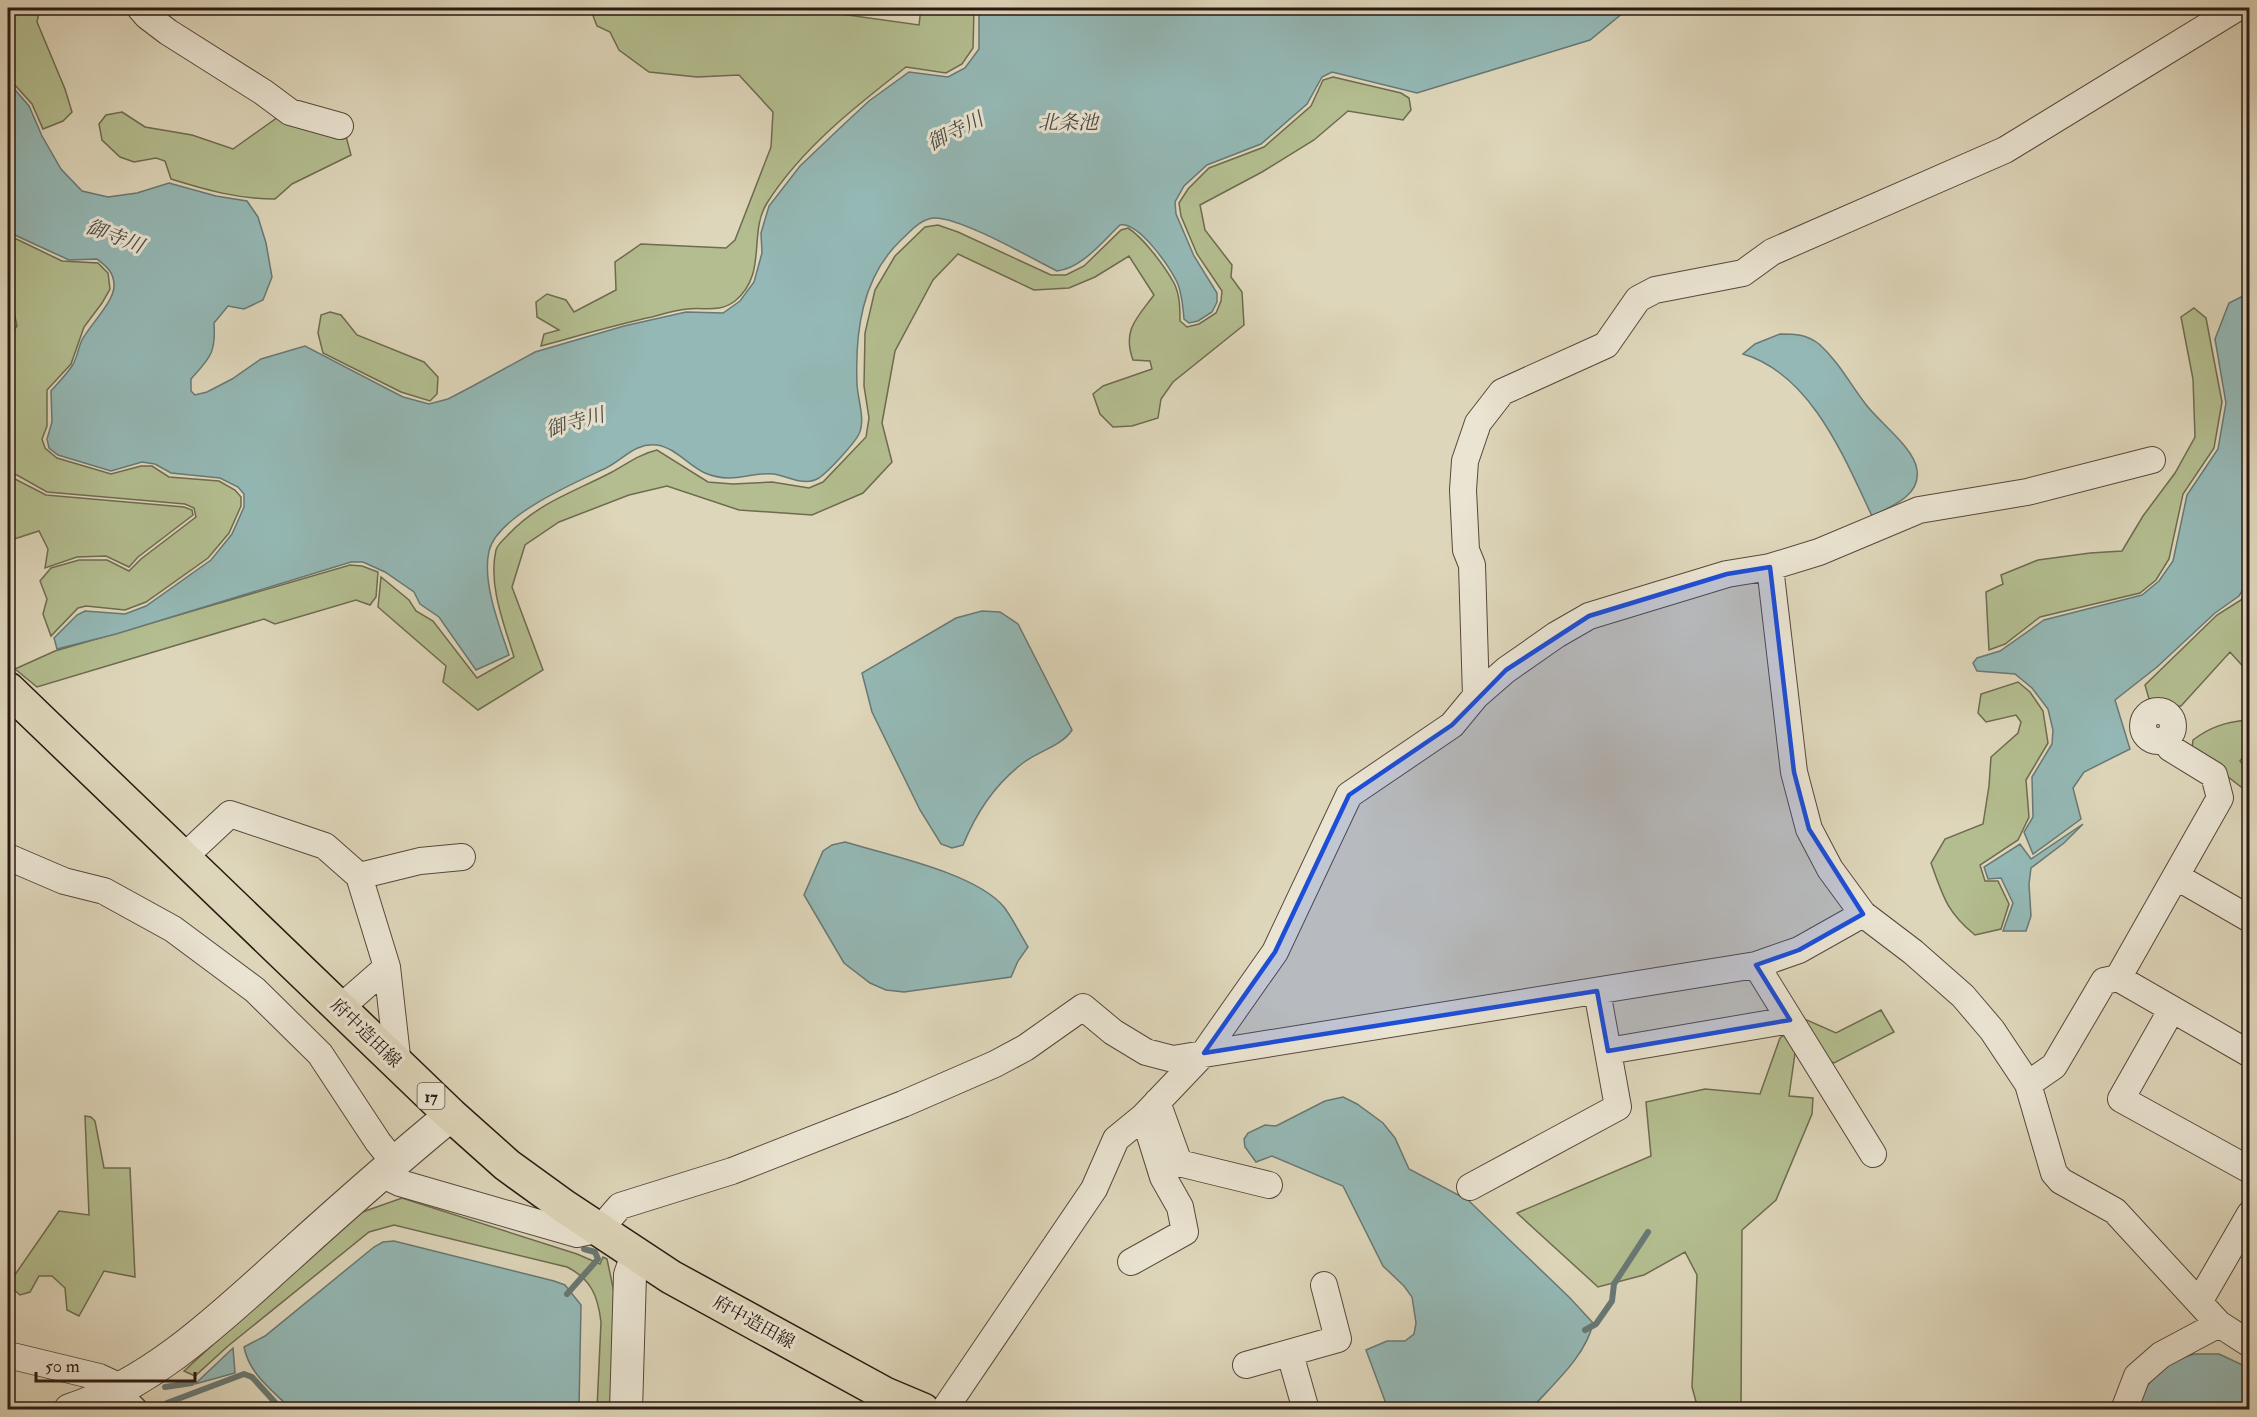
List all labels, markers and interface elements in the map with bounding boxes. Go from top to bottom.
water label: 御寺川 [923,106,989,156]
water label: 北条池 [1038,110,1100,135]
water label: 御寺川 [82,214,149,260]
water label: 御寺川 [543,402,609,443]
street label: 府中造田線 [325,994,406,1073]
road number: 17 [418,1083,444,1109]
street label: 府中造田線 [709,1291,799,1354]
scale bar [36,1345,195,1383]
text: 50 m [45,1355,80,1378]

